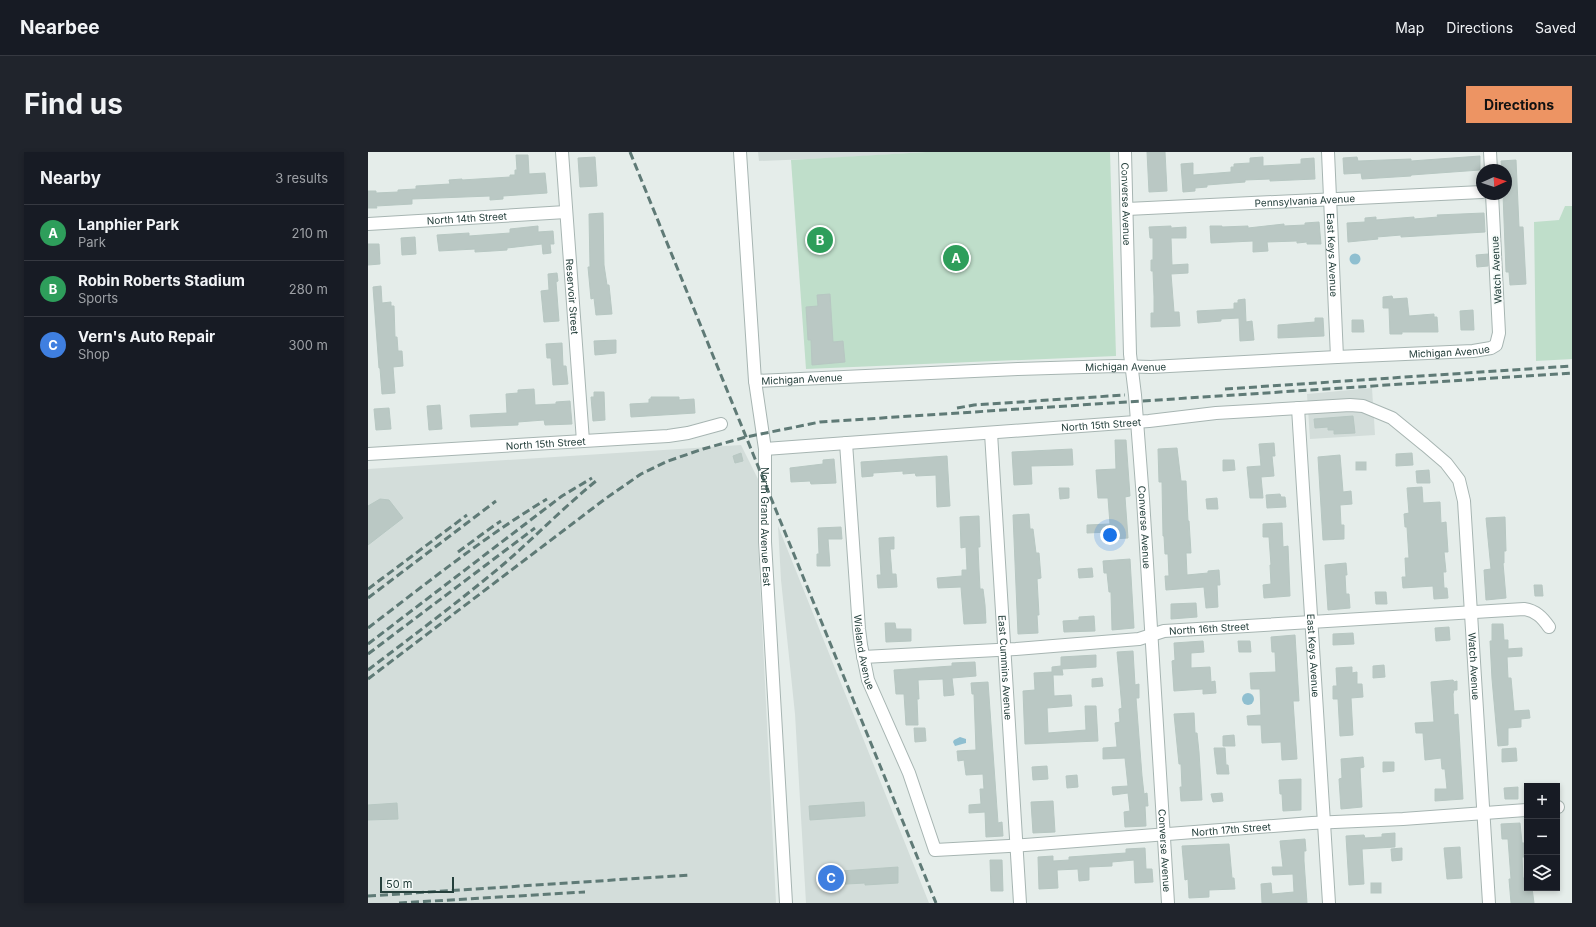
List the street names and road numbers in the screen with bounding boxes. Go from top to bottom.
street label: Converse Avenue [1119,162,1133,246]
street label: Pennsylvania Avenue [1254,192,1356,209]
street label: North 14th Street [426,210,508,226]
street label: East Keys Avenue [1325,213,1340,297]
street label: Watch Avenue [1488,236,1504,304]
street label: Reservoir Street [564,258,581,336]
street label: Michigan Avenue [1408,342,1491,360]
street label: Michigan Avenue [1085,360,1167,373]
street label: Michigan Avenue [761,371,843,387]
street label: North 15th Street [1061,416,1142,433]
street label: North 15th Street [505,435,587,452]
street label: North Grand Avenue East [759,467,774,587]
street label: Converse Avenue [1136,485,1153,569]
street label: East Keys Avenue [1305,613,1322,698]
street label: Wieland Avenue [852,614,878,692]
street label: East Cummins Avenue [996,615,1015,721]
street label: North 16th Street [1169,620,1250,637]
street label: Watch Avenue [1466,632,1482,701]
street label: Converse Avenue [1156,809,1173,893]
street label: North 17th Street [1191,820,1272,838]

